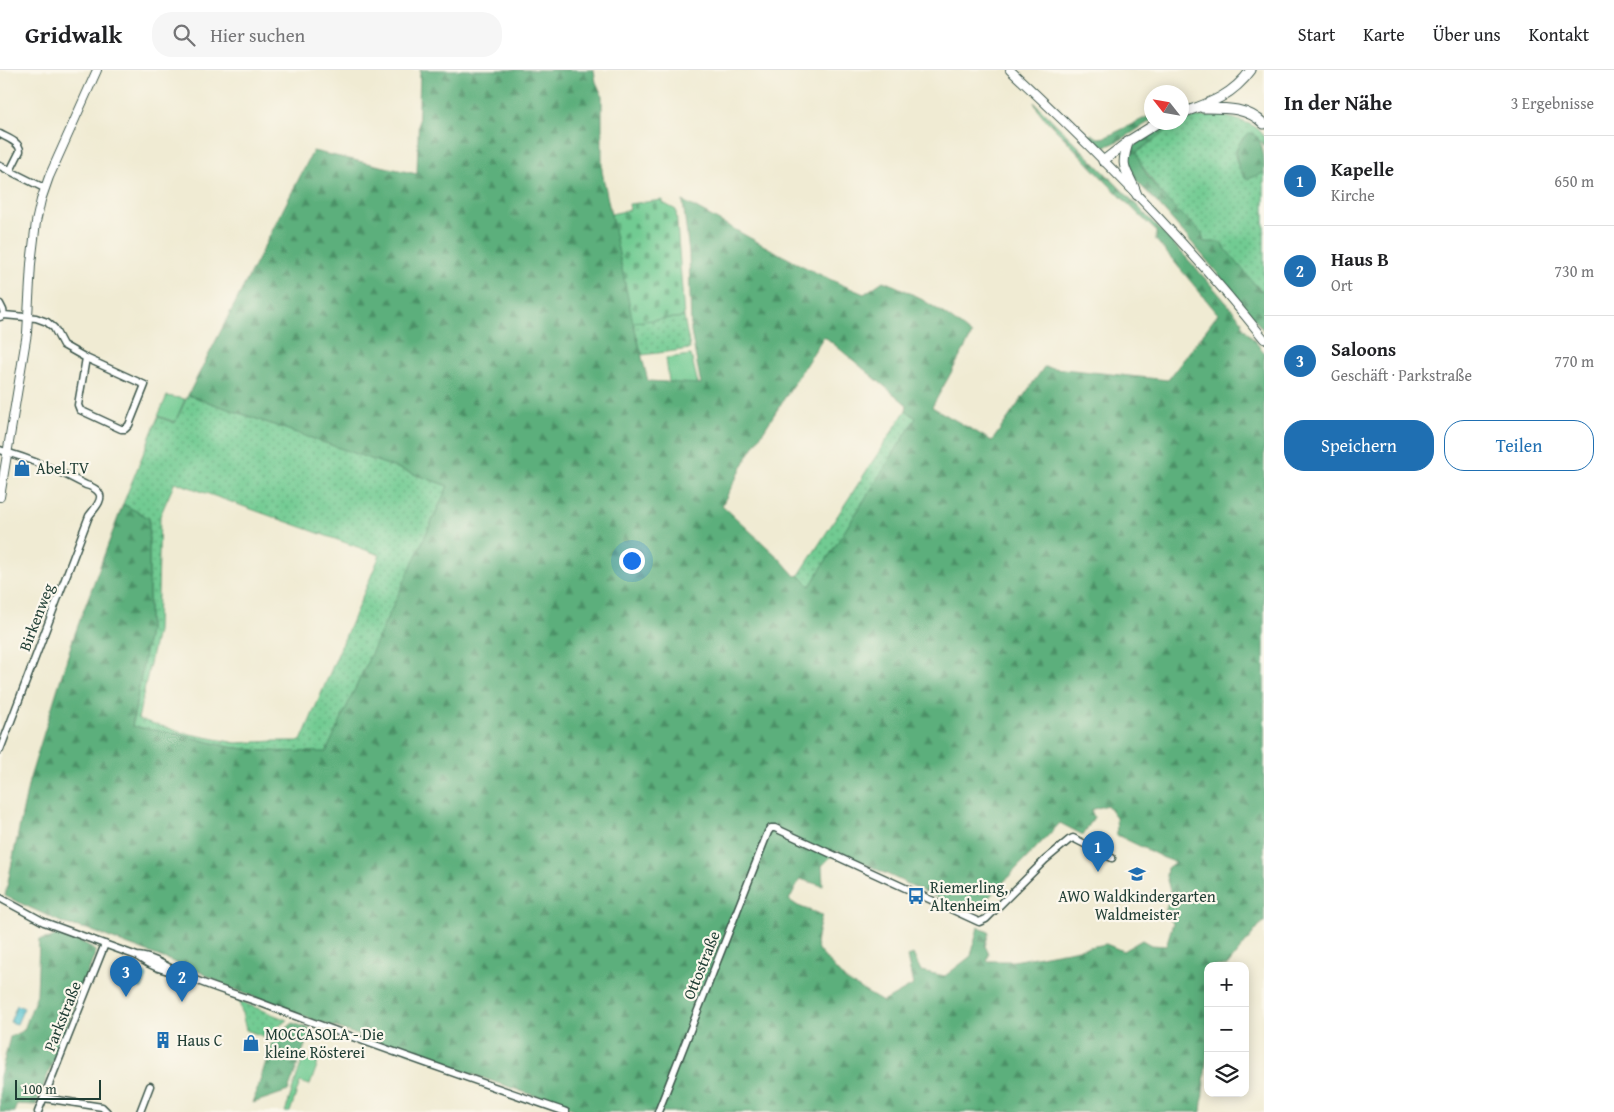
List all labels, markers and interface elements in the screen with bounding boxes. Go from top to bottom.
search box [152,12,502,57]
text: Gridwalk [25,17,122,52]
icon: search [170,21,198,49]
text: Hier suchen [210,21,305,49]
text: Start [1298,21,1335,48]
text: Karte [1363,21,1405,48]
text: Über uns [1433,21,1501,48]
text: Kontakt [1529,21,1589,48]
north arrow [1144,85,1189,130]
text: In der Nähe [1284,87,1392,118]
text: 3 Ergebnisse [1511,91,1594,115]
text: Kapelle [1331,155,1394,183]
text: 1 [1296,169,1304,193]
text: 650 m [1554,169,1594,193]
text: Kirche [1331,183,1375,207]
text: Haus B [1331,245,1389,273]
text: 2 [1296,259,1304,283]
text: 730 m [1554,259,1594,283]
text: Ort [1331,273,1353,297]
text: Saloons [1331,335,1396,363]
text: 3 [1296,349,1304,373]
text: 770 m [1554,349,1594,373]
text: Geschäft · Parkstraße [1331,363,1472,387]
button: Speichern [1284,420,1434,471]
button: Teilen [1444,420,1594,471]
place label: Abel.TV [36,456,90,480]
shop icon: Abel.TV [12,458,32,478]
your location [619,548,645,574]
street label: Birkenweg [12,580,60,654]
pin: 1 [1082,831,1114,872]
school or university icon: AWO Waldkindergarten Waldmeister [1127,864,1147,884]
place label: Riemerling, Altenheim [930,875,1008,917]
place label: AWO Waldkindergarten Waldmeister [1058,884,1216,926]
bus stop icon: Riemerling, Altenheim [906,886,926,906]
street label: Ottostraße [676,927,726,1003]
pin: 3 [110,956,142,997]
pin: 2 [166,961,198,1002]
map controls [1204,962,1249,1097]
button: + [1204,962,1249,1007]
street label: Parkstraße [37,977,87,1055]
button: − [1204,1007,1249,1052]
place label: MOCCASOLA - Die kleine Rösterei [265,1022,384,1064]
place label: Haus C [177,1028,223,1052]
building icon: Haus C [153,1030,173,1050]
shop icon: MOCCASOLA - Die kleine Rösterei [241,1033,261,1053]
button: layers [1204,1052,1249,1097]
scale bar [15,1077,101,1100]
text: 100 m [22,1079,57,1099]

